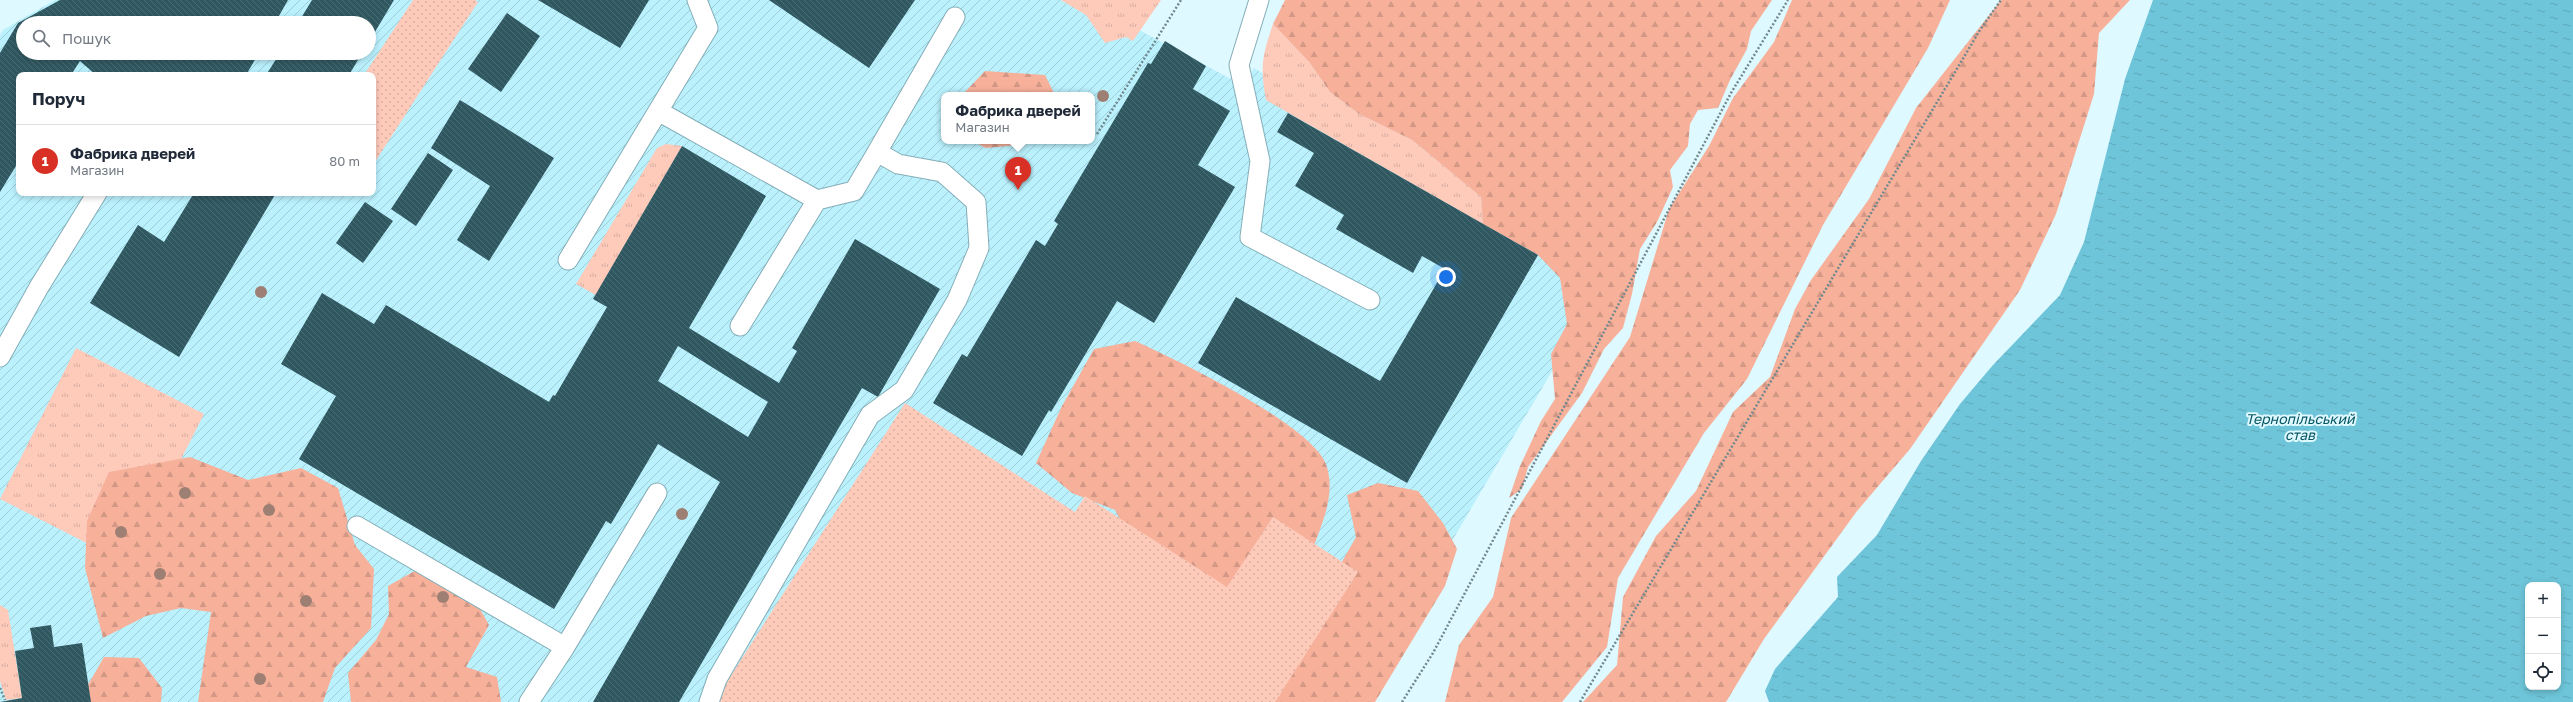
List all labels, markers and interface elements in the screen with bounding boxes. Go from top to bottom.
search box [16,16,376,60]
icon: search [30,27,52,49]
text: Пошук [62,29,111,47]
text: Поруч [32,88,85,109]
popup [941,92,1095,144]
text: Фабрика дверей [955,101,1081,119]
text: Магазин [955,119,1010,135]
text: Фабрика дверей [70,144,195,162]
text: 1 [42,153,48,169]
text: 80 m [329,153,360,169]
pin: 1 [1005,157,1031,190]
text: Магазин [70,162,124,178]
your location [1436,267,1456,287]
water label: Тернопільський став [2245,410,2356,443]
map controls [2525,582,2561,690]
button: + [2525,582,2561,618]
button: − [2525,618,2561,654]
button: locate [2525,654,2561,690]

